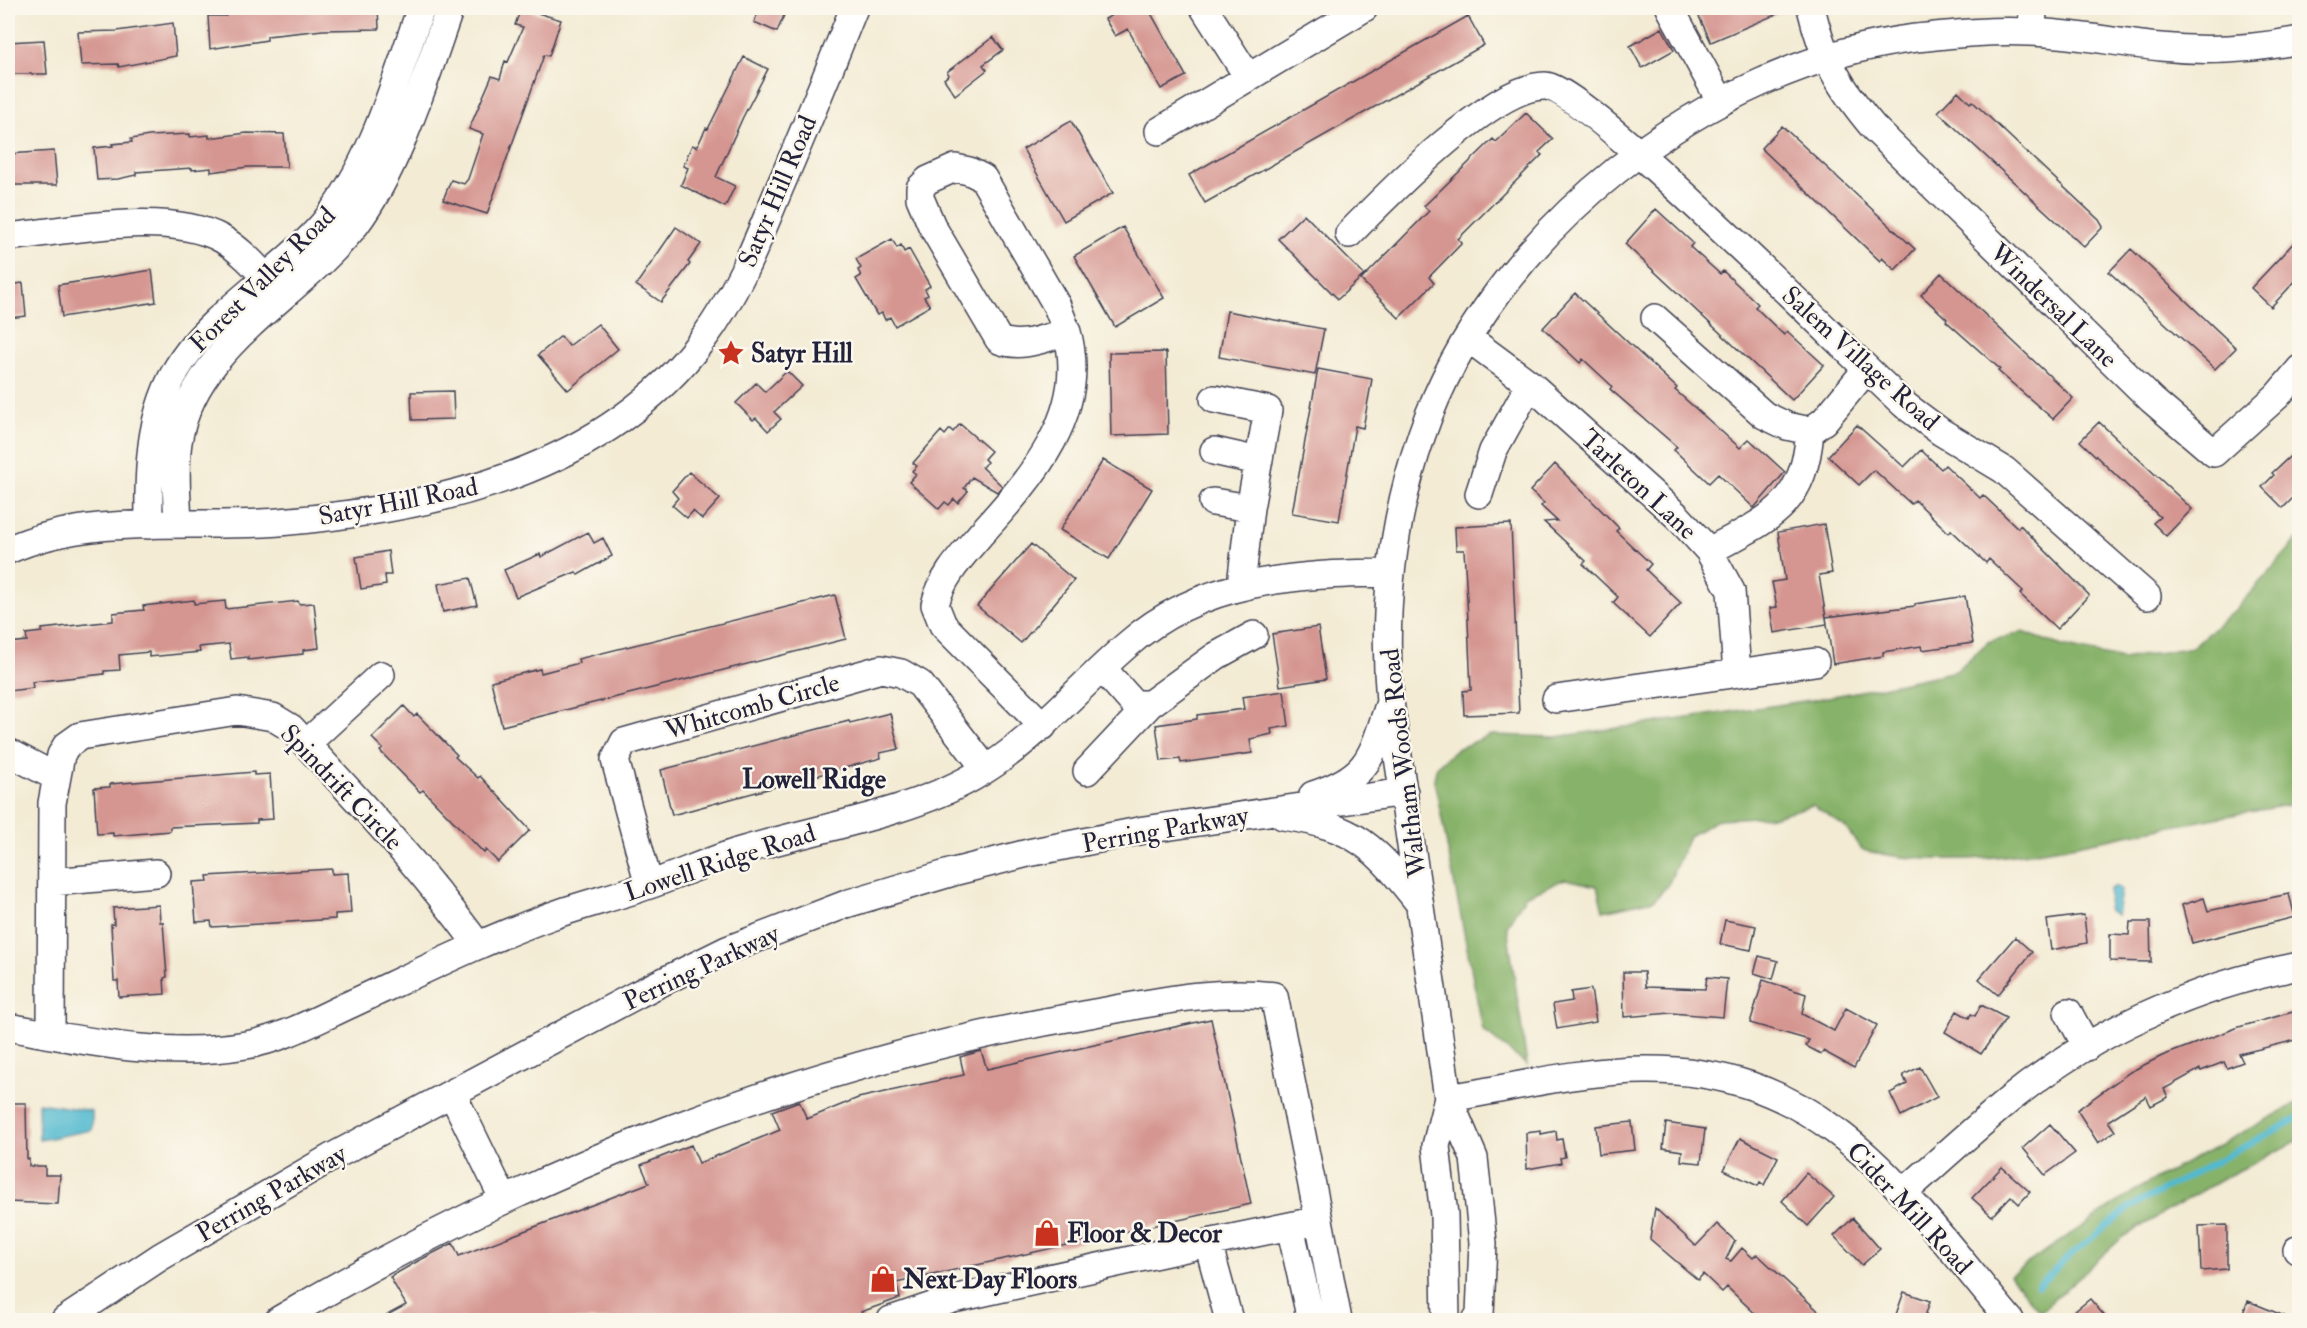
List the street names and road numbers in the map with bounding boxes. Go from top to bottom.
street label: Satyr Hill Road [732,111,824,272]
street label: Forest Valley Road [183,200,343,360]
street label: Windersal Lane [1982,236,2124,375]
street label: Salem Village Road [1775,280,1946,438]
street label: Tarleton Lane [1573,423,1703,547]
street label: Satyr Hill Road [316,471,481,533]
street label: Waltham Woods Road [1374,646,1434,880]
street label: Whitcomb Circle [660,667,843,747]
street label: Spindrift Circle [273,718,409,858]
street label: Perring Parkway [1080,800,1251,860]
street label: Lowell Ridge Road [621,817,820,909]
street label: Perring Parkway [618,918,785,1018]
street label: Cider Mill Road [1840,1136,1979,1282]
street label: Perring Parkway [191,1138,353,1250]

